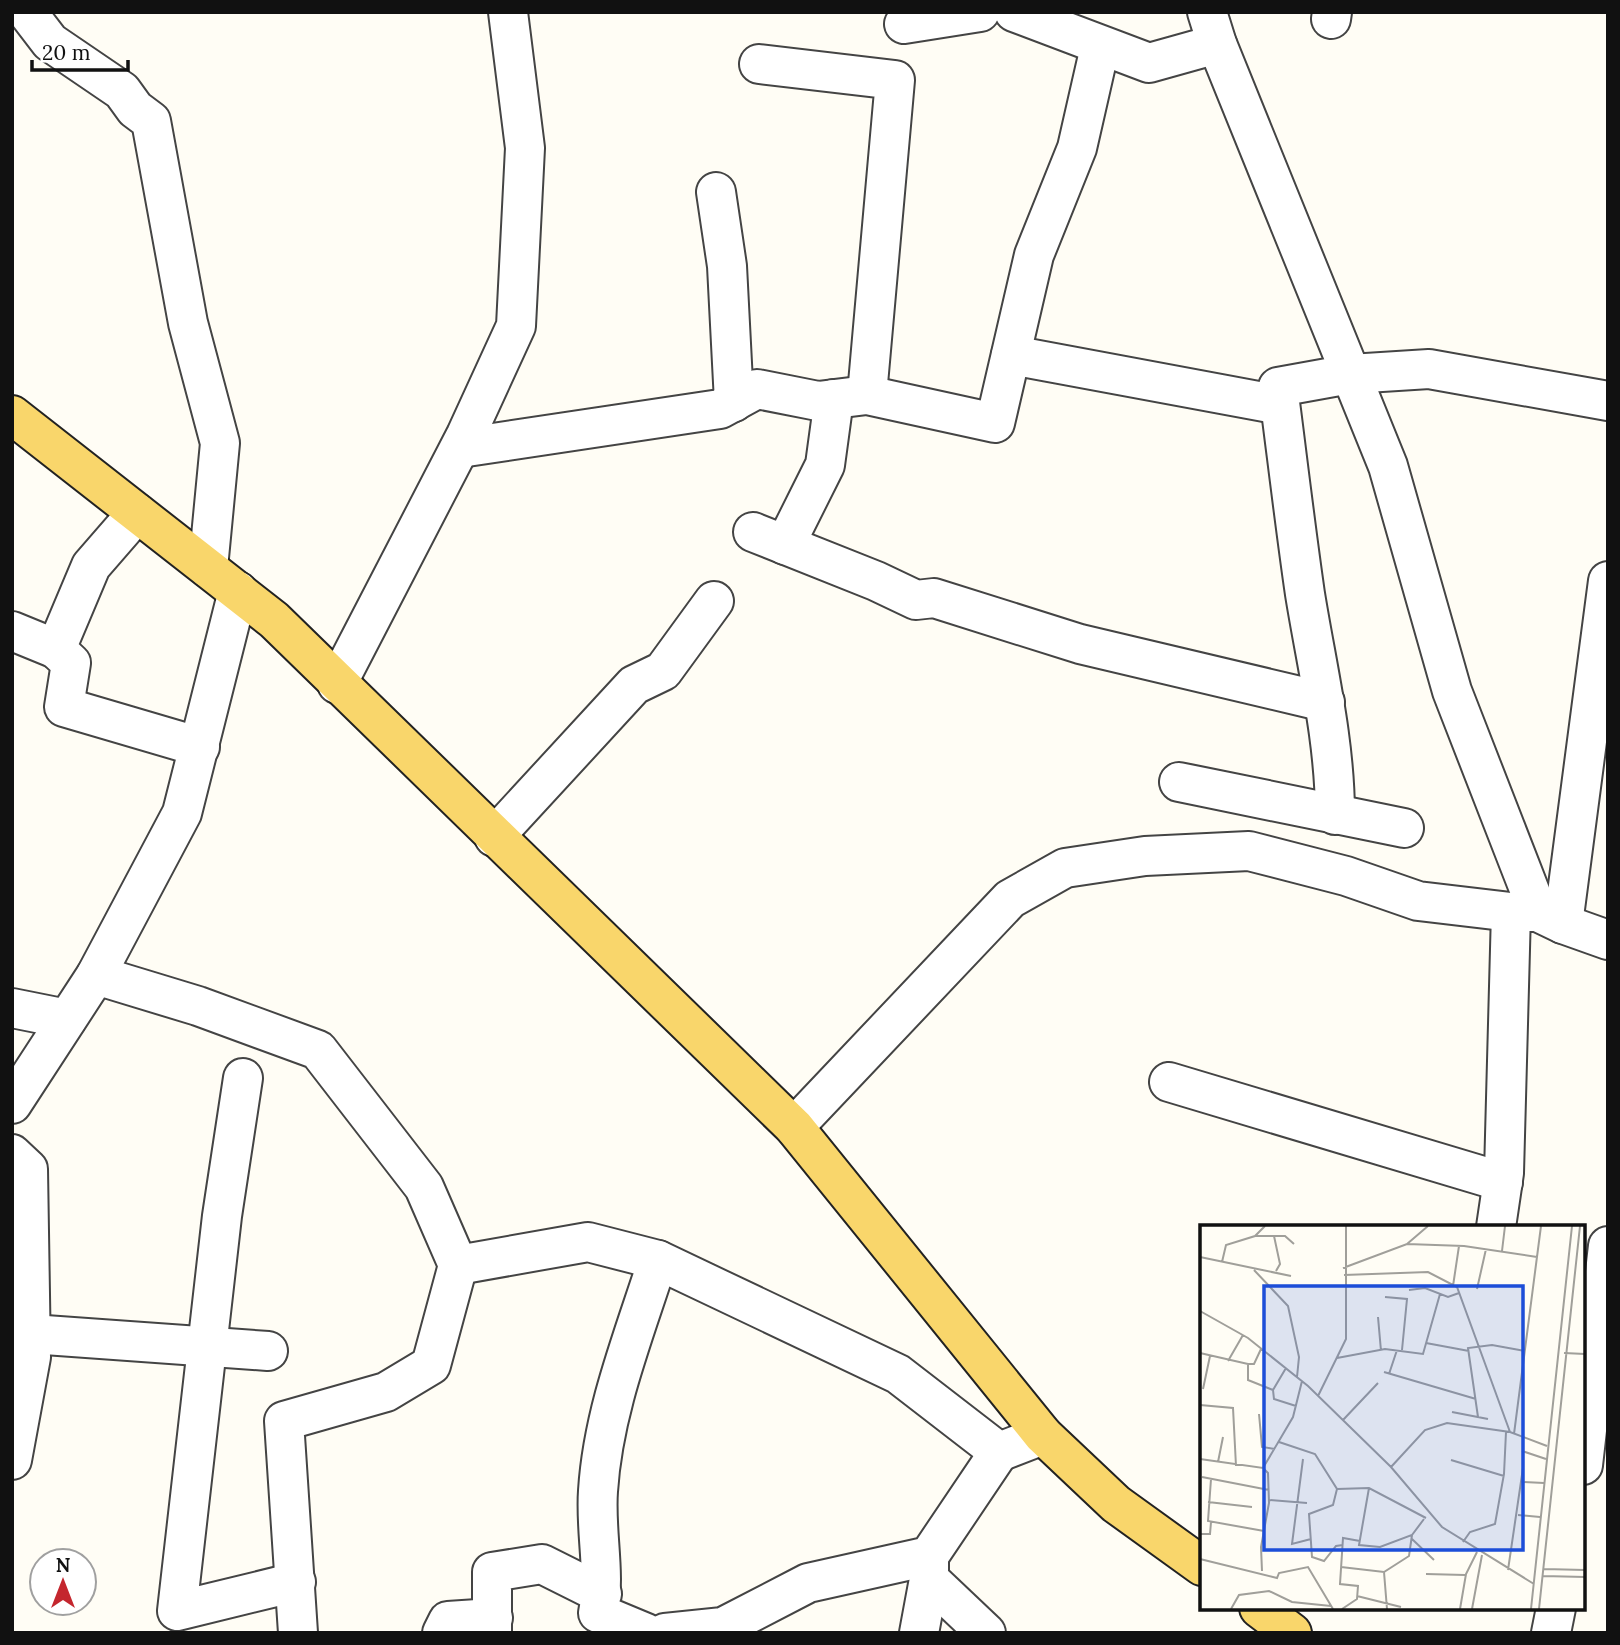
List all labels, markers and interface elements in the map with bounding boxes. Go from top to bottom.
scale bar [32,28,128,72]
text: 20 m [42,39,91,66]
inset map [1200,1225,1585,1610]
north arrow [28,1547,98,1617]
text: N [56,1553,71,1577]

